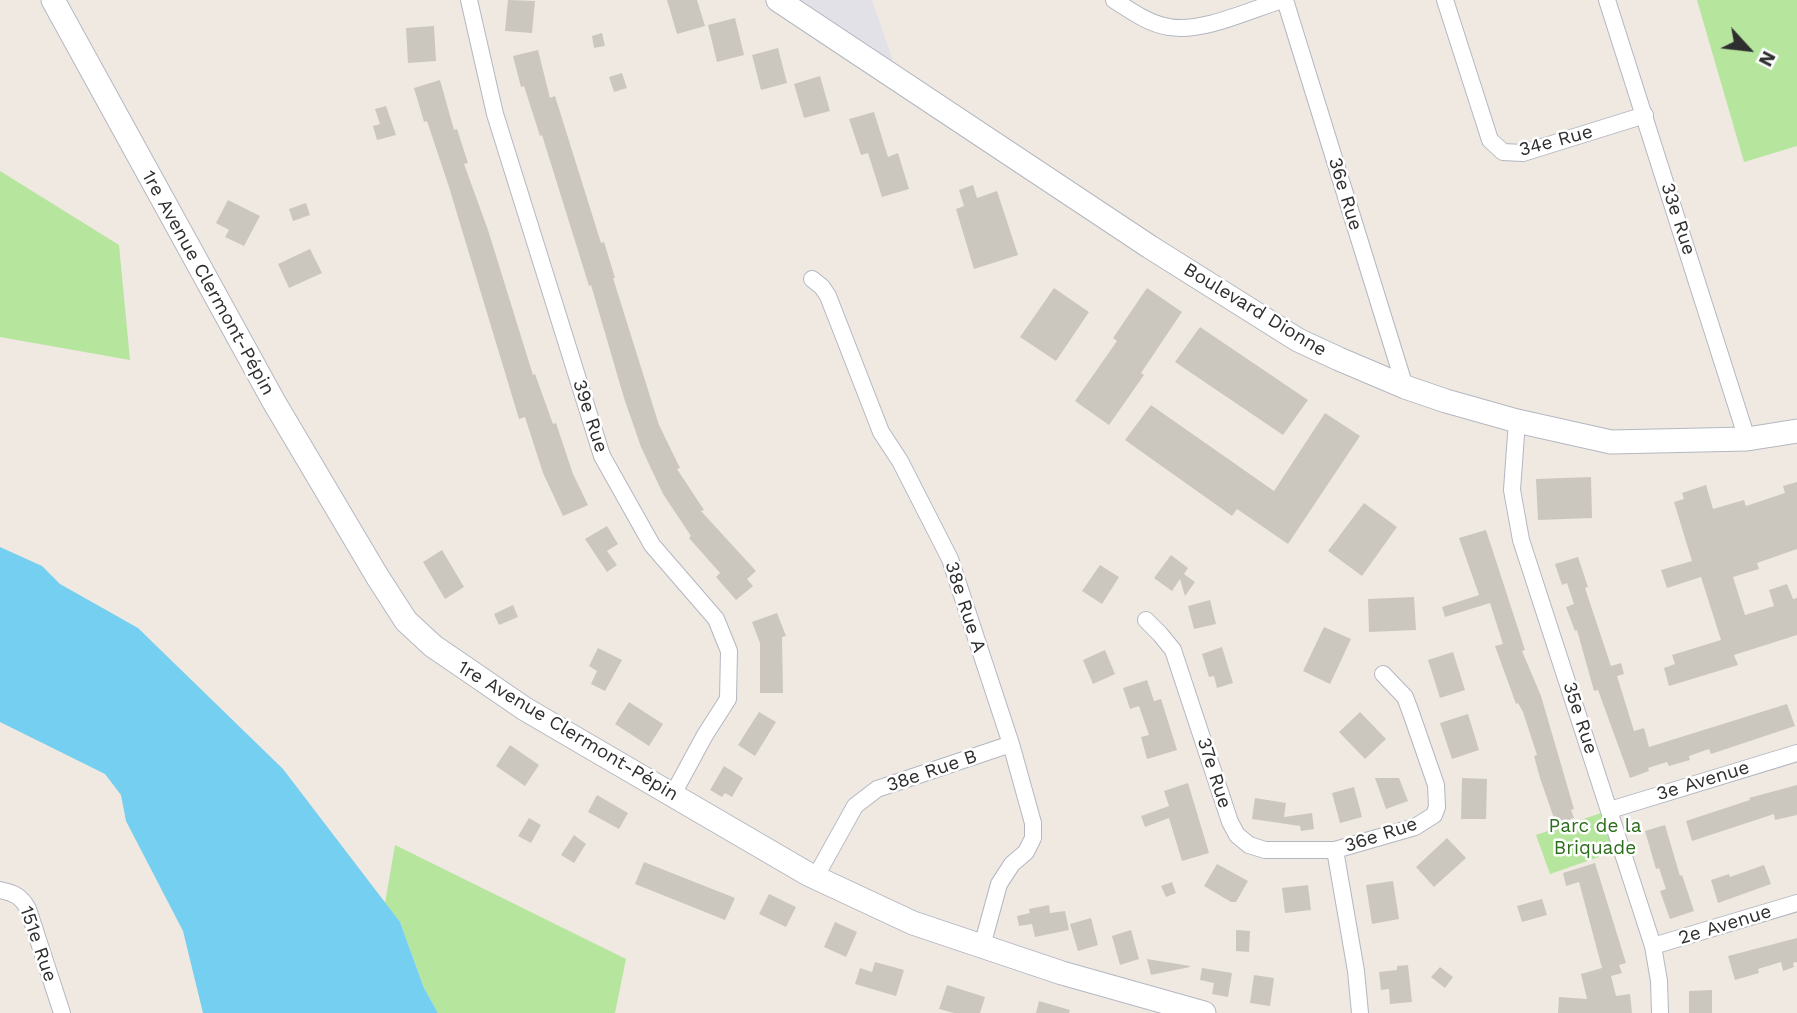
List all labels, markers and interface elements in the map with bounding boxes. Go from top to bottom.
north arrow [1713,14,1783,84]
text: N [1754,47,1781,70]
street label: 34e Rue [1517,120,1595,162]
street label: 36e Rue [1323,155,1367,233]
street label: 1re Avenue Clermont-Pépin [137,167,279,399]
street label: 33e Rue [1656,180,1700,258]
street label: Boulevard Dionne [1179,258,1331,362]
street label: 39e Rue [568,377,612,455]
street label: 38e Rue A [940,559,990,655]
street label: 1re Avenue Clermont-Pépin [454,656,682,806]
street label: 35e Rue [1558,679,1602,757]
street label: 37e Rue [1192,735,1236,811]
street label: 38e Rue B [884,745,980,797]
street label: 3e Avenue [1654,756,1752,806]
street label: 36e Rue [1342,813,1420,857]
park label: Parc de la Briquade [1549,815,1641,859]
street label: 2e Avenue [1676,900,1774,950]
street label: 151e Rue [14,903,62,985]

